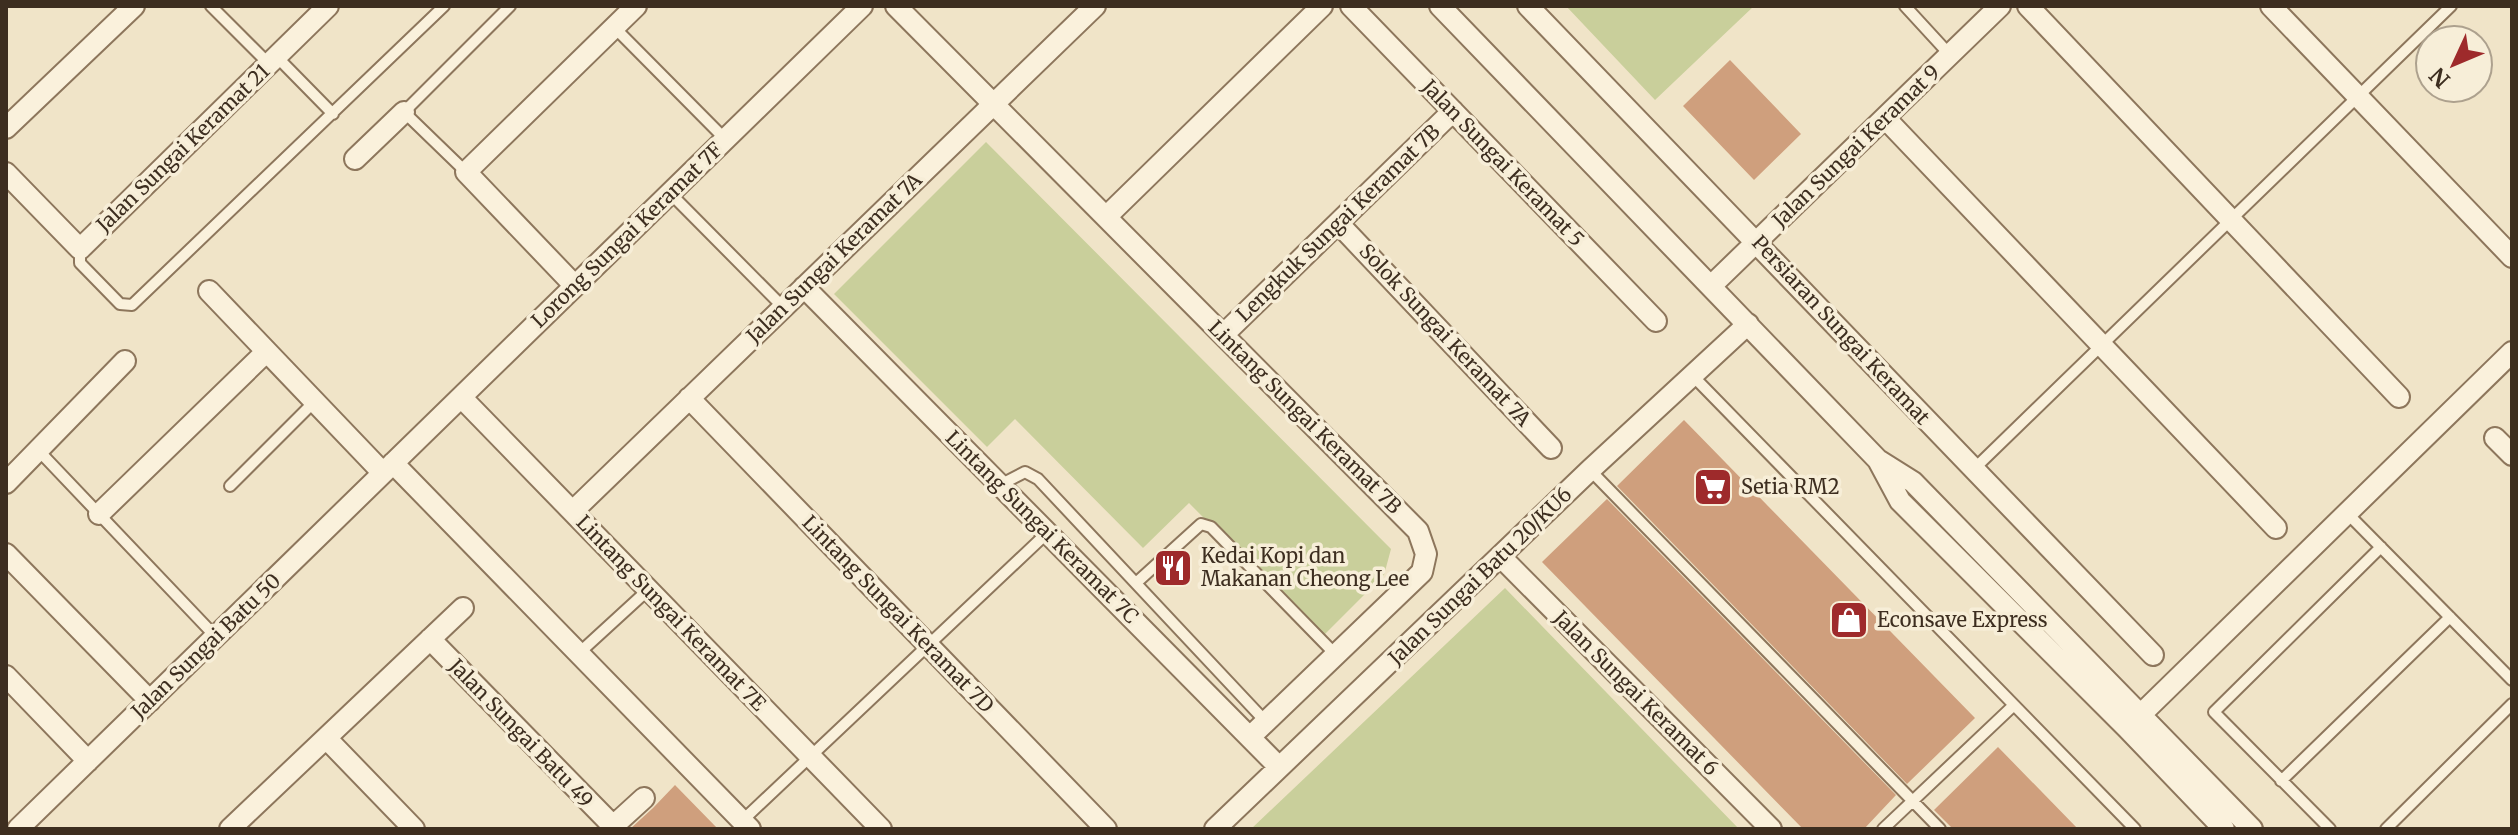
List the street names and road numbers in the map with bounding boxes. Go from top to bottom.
street label: Jalan Sungai Keramat 21 [90,58,274,238]
street label: Jalan Sungai Keramat 9 [1766,59,1944,233]
street label: Jalan Sungai Keramat 5 [1416,73,1590,251]
street label: Lengkuk Sungai Keramat 7B [1231,119,1445,327]
street label: Lorong Sungai Keramat 7F [526,137,727,333]
street label: Jalan Sungai Keramat 7A [740,167,927,349]
street label: Persiaran Sungai Keramat [1747,230,1936,429]
street label: Solok Sungai Keramat 7A [1354,238,1537,432]
street label: Lintang Sungai Keramat 7B [1204,315,1407,518]
street label: Lintang Sungai Keramat 7C [941,425,1144,628]
street label: Jalan Sungai Batu 20/KU6 [1382,481,1577,671]
street label: Lintang Sungai Keramat 7E [571,510,772,716]
street label: Lintang Sungai Keramat 7D [797,510,999,718]
street label: Jalan Sungai Batu 50 [125,568,285,724]
street label: Jalan Sungai Keramat 6 [1548,604,1724,780]
street label: Jalan Sungai Batu 49 [443,653,599,812]

